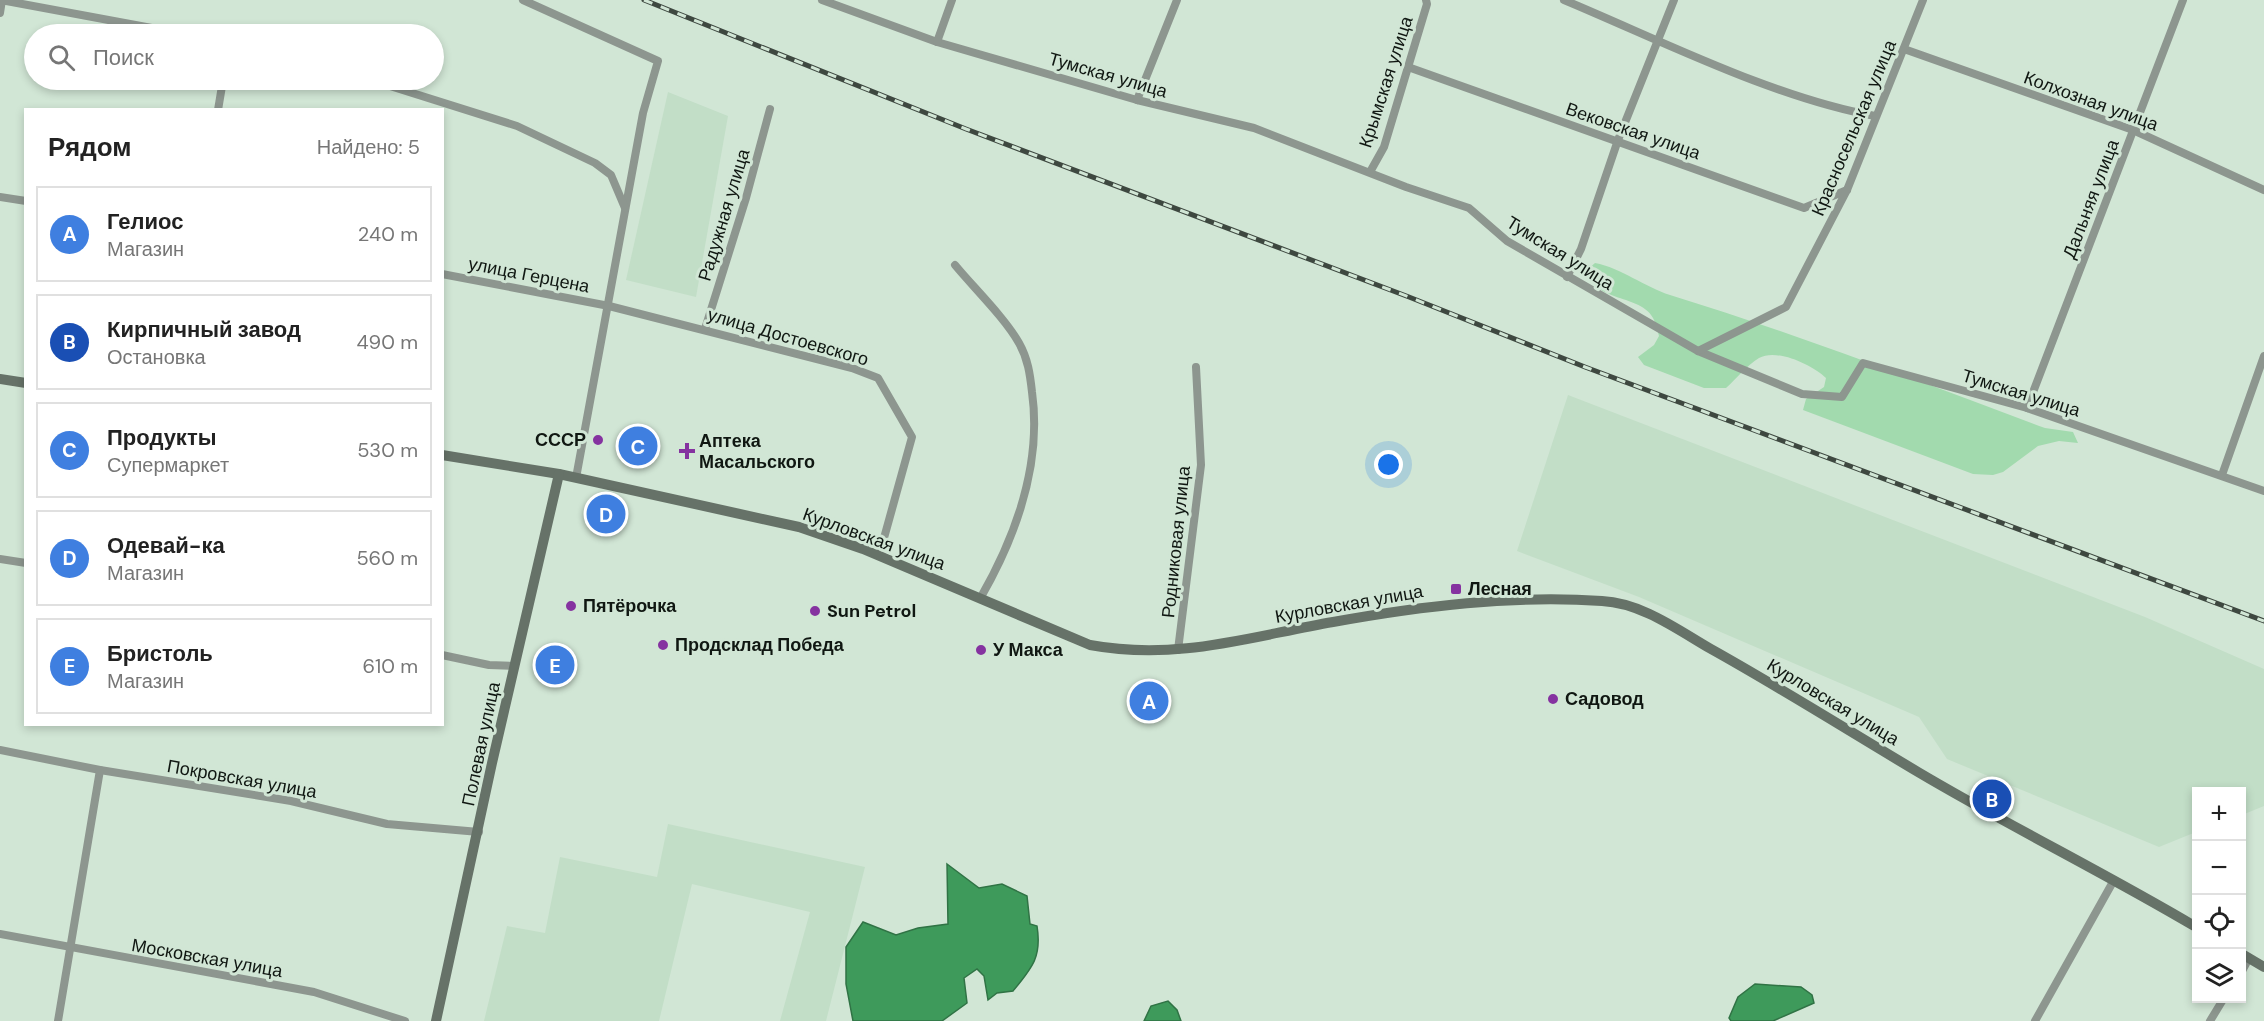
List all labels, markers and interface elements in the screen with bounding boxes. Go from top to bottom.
street label: Крымская улица [1353,12,1419,151]
search box [24,24,444,90]
street label: Красносельская улица [1806,35,1902,220]
icon: search [45,41,78,74]
text: Поиск [93,43,154,72]
street label: Тумская улица [1046,47,1171,104]
street label: Колхозная улица [2020,66,2162,137]
street label: Вековская улица [1563,97,1704,166]
text: Рядом [48,130,131,164]
text: Найдено: 5 [317,134,420,160]
street label: Дальняя улица [2057,135,2125,262]
street label: Радужная улица [692,145,756,284]
text: Гелиос [107,207,183,236]
street label: Тумская улица [1502,210,1619,296]
text: A [62,221,77,247]
text: 240 m [358,221,418,247]
text: Магазин [107,236,184,262]
street label: улица Герцена [466,251,593,299]
street label: улица Достоевского [705,303,871,371]
text: Кирпичный завод [107,315,301,344]
text: B [63,329,76,355]
text: 490 m [356,329,418,355]
text: Остановка [107,344,206,370]
street label: Тумская улица [1959,364,2084,423]
text: Продукты [107,423,216,452]
pin: C [618,424,658,468]
place label: СССР [535,428,586,452]
place label: Аптека Масальского [699,429,815,474]
marker: СССР [591,433,605,447]
text: C [62,437,77,463]
text: 530 m [357,437,418,463]
marker: Аптека Масальского [680,444,694,458]
your location [1374,450,1403,479]
text: Супермаркет [107,452,229,478]
street label: Родниковая улица [1156,464,1196,619]
pin: D [586,492,626,536]
street label: Курловская улица [799,502,950,576]
text: Одевай-ка [107,531,225,560]
text: D [62,545,77,571]
text: 560 m [356,545,418,571]
text: Магазин [107,560,184,586]
place label: Лесная [1468,577,1532,601]
street label: Курловская улица [1273,579,1426,629]
marker: Лесная [1449,582,1463,596]
place label: Пятёрочка [583,594,677,618]
marker: Пятёрочка [564,599,578,613]
place label: Sun Petrol [827,599,916,623]
marker: Sun Petrol [808,604,822,618]
place label: Продсклад Победа [675,633,845,657]
marker: Продсклад Победа [656,638,670,652]
place label: У Макса [993,638,1064,662]
text: Бристоль [107,639,213,668]
pin: E [536,642,574,688]
marker: У Макса [974,643,988,657]
text: E [64,653,75,679]
text: 610 m [362,653,418,679]
street label: Курловская улица [1763,653,1904,751]
text: Магазин [107,668,184,694]
pin: A [1130,678,1168,724]
street label: Полевая улица [456,679,506,808]
place label: Садовод [1565,687,1644,711]
marker: Садовод [1546,692,1560,706]
street label: Покровская улица [165,754,320,804]
pin: B [1972,776,2012,822]
map controls [2192,787,2246,1003]
button: + [2192,787,2246,841]
button: − [2192,841,2246,895]
button: locate [2192,895,2246,949]
street label: Московская улица [130,933,285,983]
button: layers [2192,949,2246,1003]

